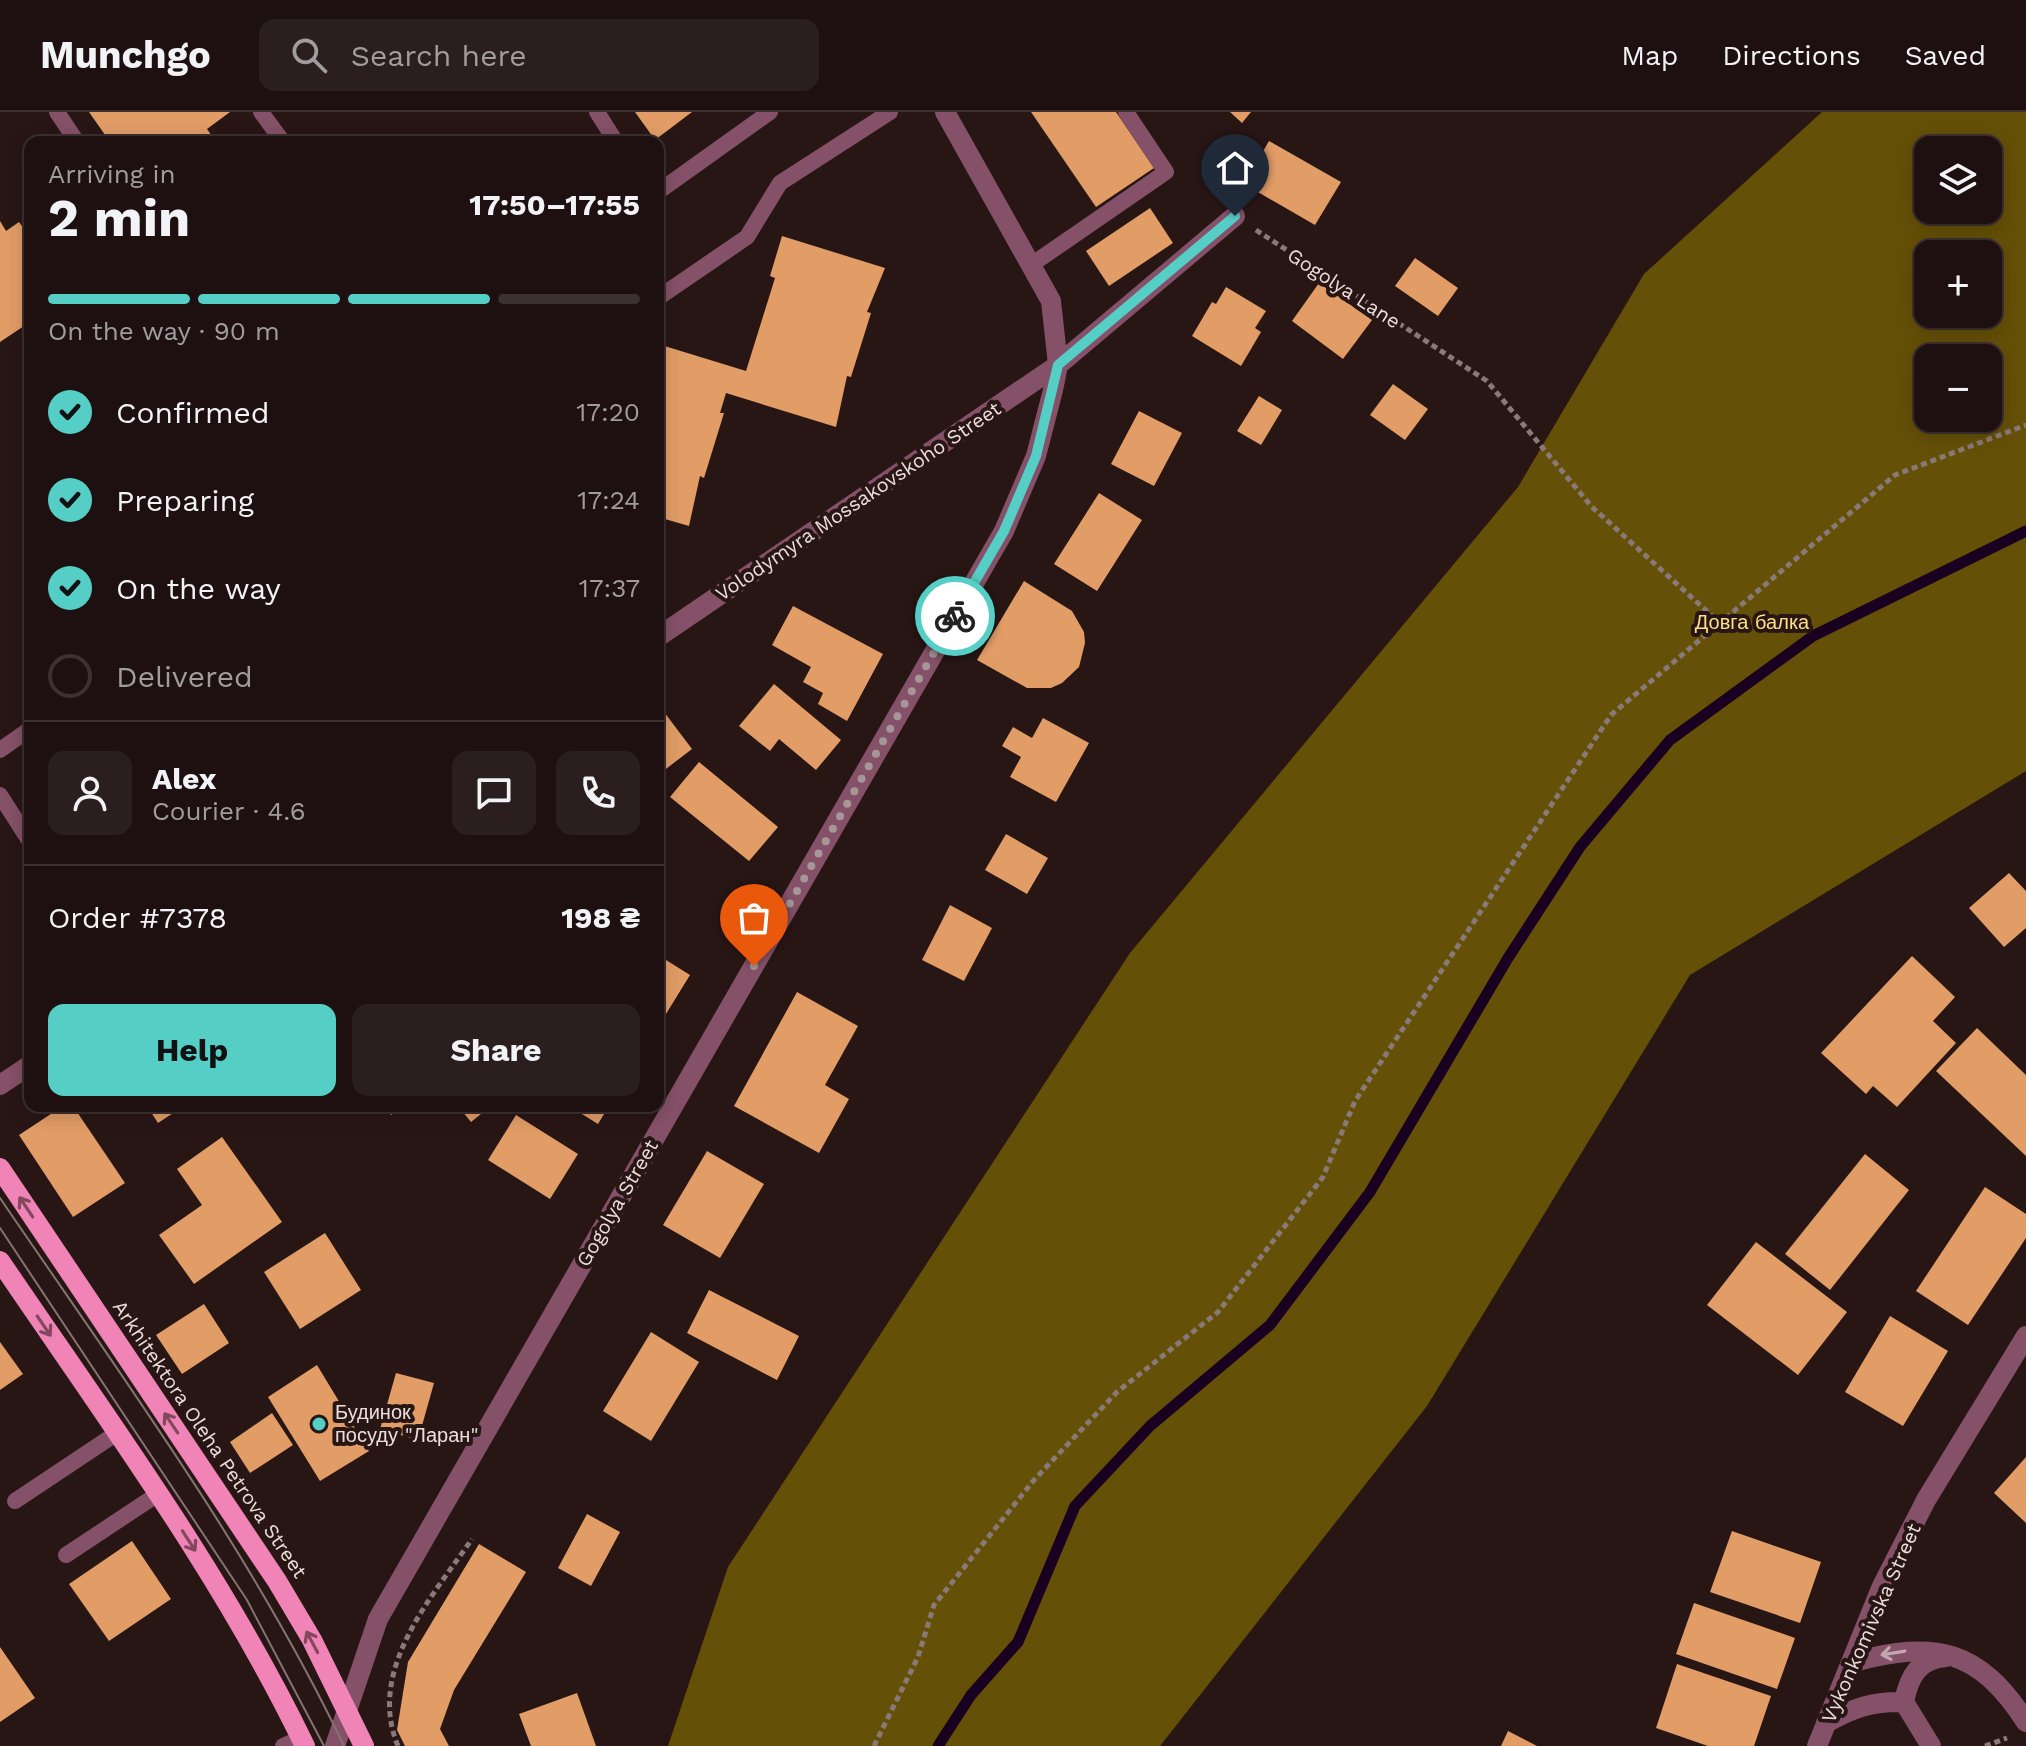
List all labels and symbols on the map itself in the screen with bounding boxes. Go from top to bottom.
pin [1201,134,1269,216]
street label: Gogolya Lane [1283,243,1405,333]
street label: Volodymyra Mossakovskoho Street [711,396,1006,606]
courier [915,576,995,656]
park label: Довга балка [1695,610,1810,634]
pin [720,884,788,966]
street label: Gogolya Street [571,1135,663,1271]
one-way arrow [18,1197,34,1219]
street label: Arkhitektora Oleha Petrova Street [108,1296,312,1583]
one-way arrow [36,1314,52,1336]
place label: Будинок посуду "Ларан" [335,1400,478,1447]
one-way arrow [163,1413,180,1435]
marker: Будинок посуду "Ларан" [310,1415,328,1433]
street label: Vykonkomivska Street [1816,1519,1926,1726]
one-way arrow [181,1530,197,1552]
one-way arrow [304,1630,320,1654]
one-way arrow [1881,1646,1907,1661]

